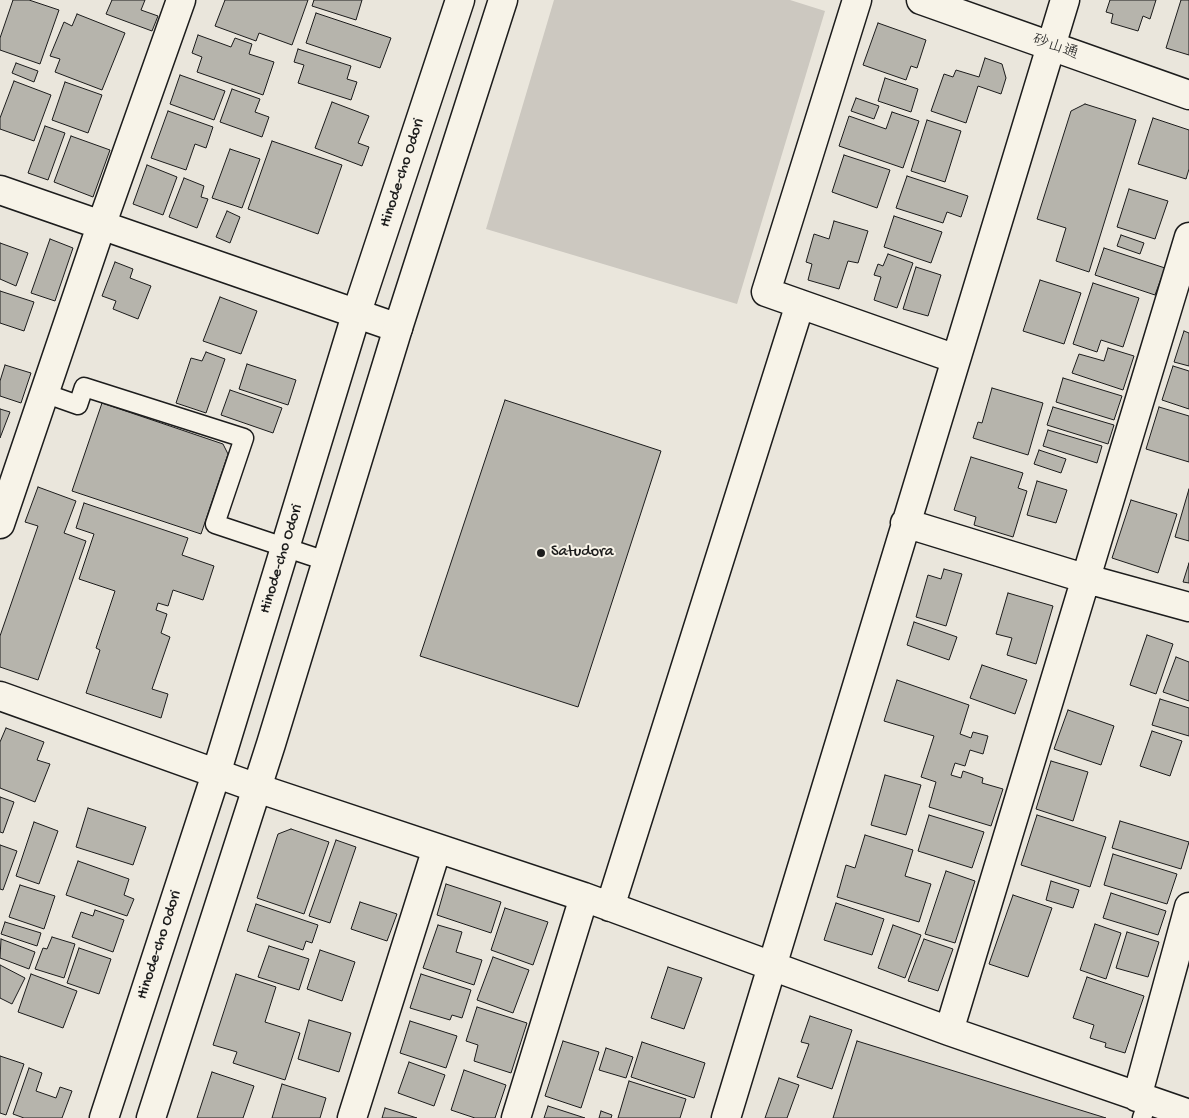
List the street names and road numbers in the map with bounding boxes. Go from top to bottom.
street label: 砂山通 [1029,31,1081,65]
street label: Hinode-cho Odori [376,116,430,230]
street label: Hinode-cho Odori [256,502,308,616]
street label: Hinode-cho Odori [133,888,187,1002]

